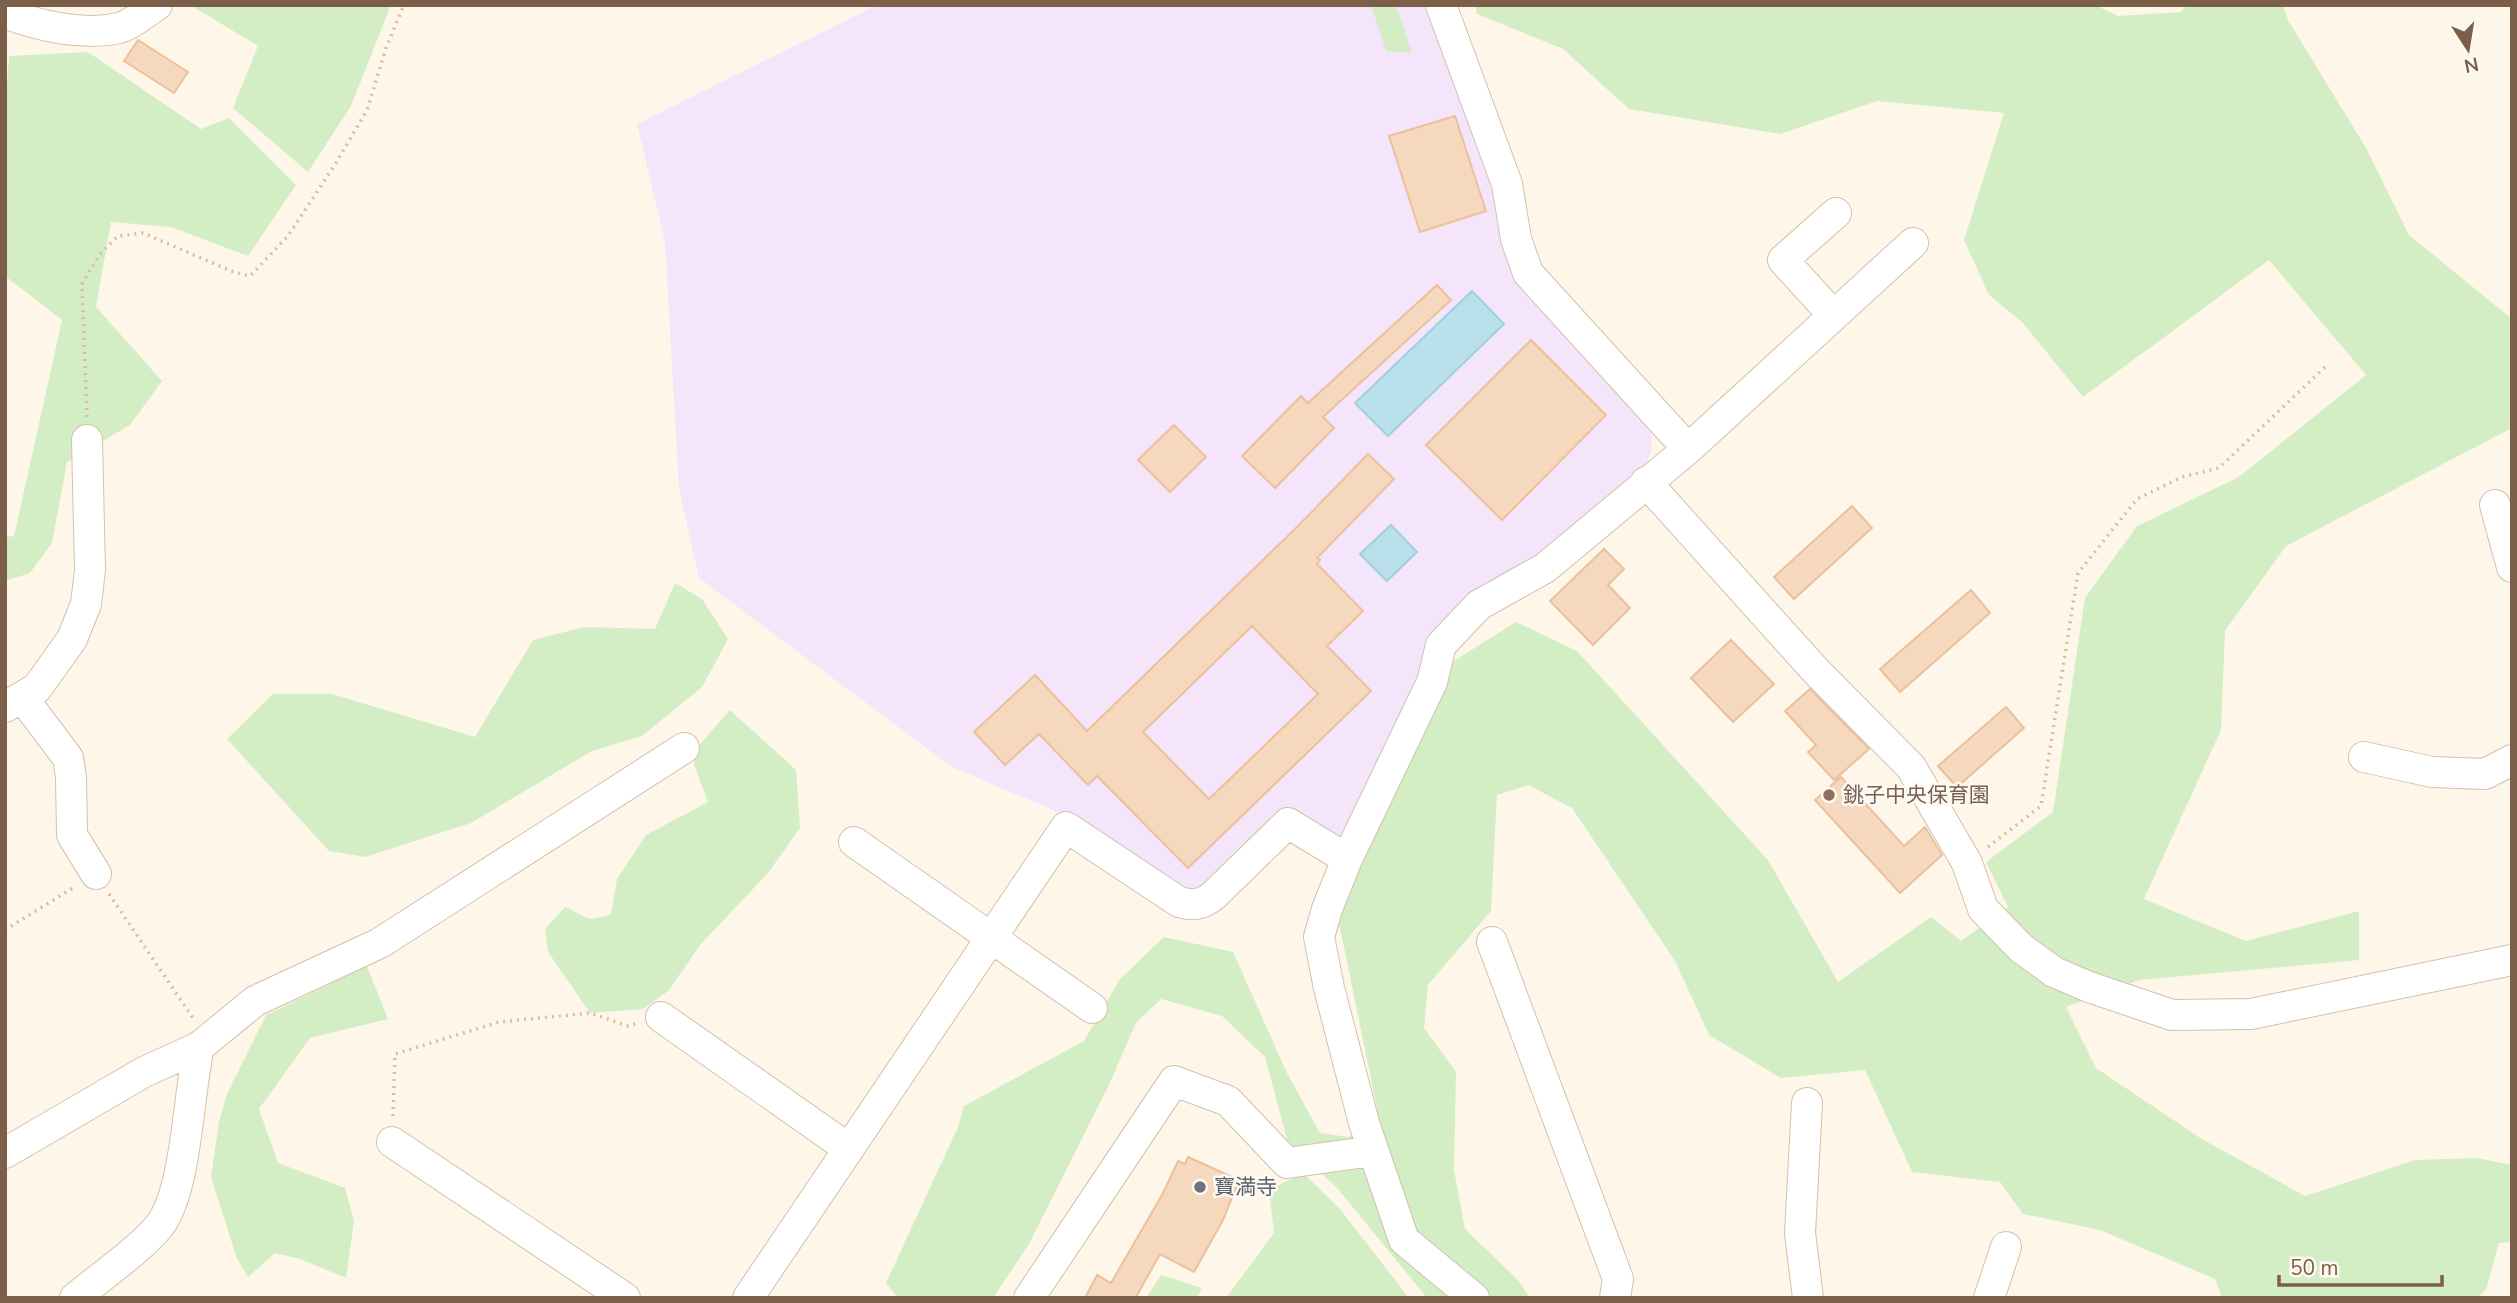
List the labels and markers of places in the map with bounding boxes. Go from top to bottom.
place label: 銚子中央保育園 [1843,781,1990,809]
marker: 銚子中央保育園 [1821,787,1837,803]
place label: 寶満寺 [1214,1173,1277,1201]
marker: 寶満寺 [1192,1179,1208,1195]

